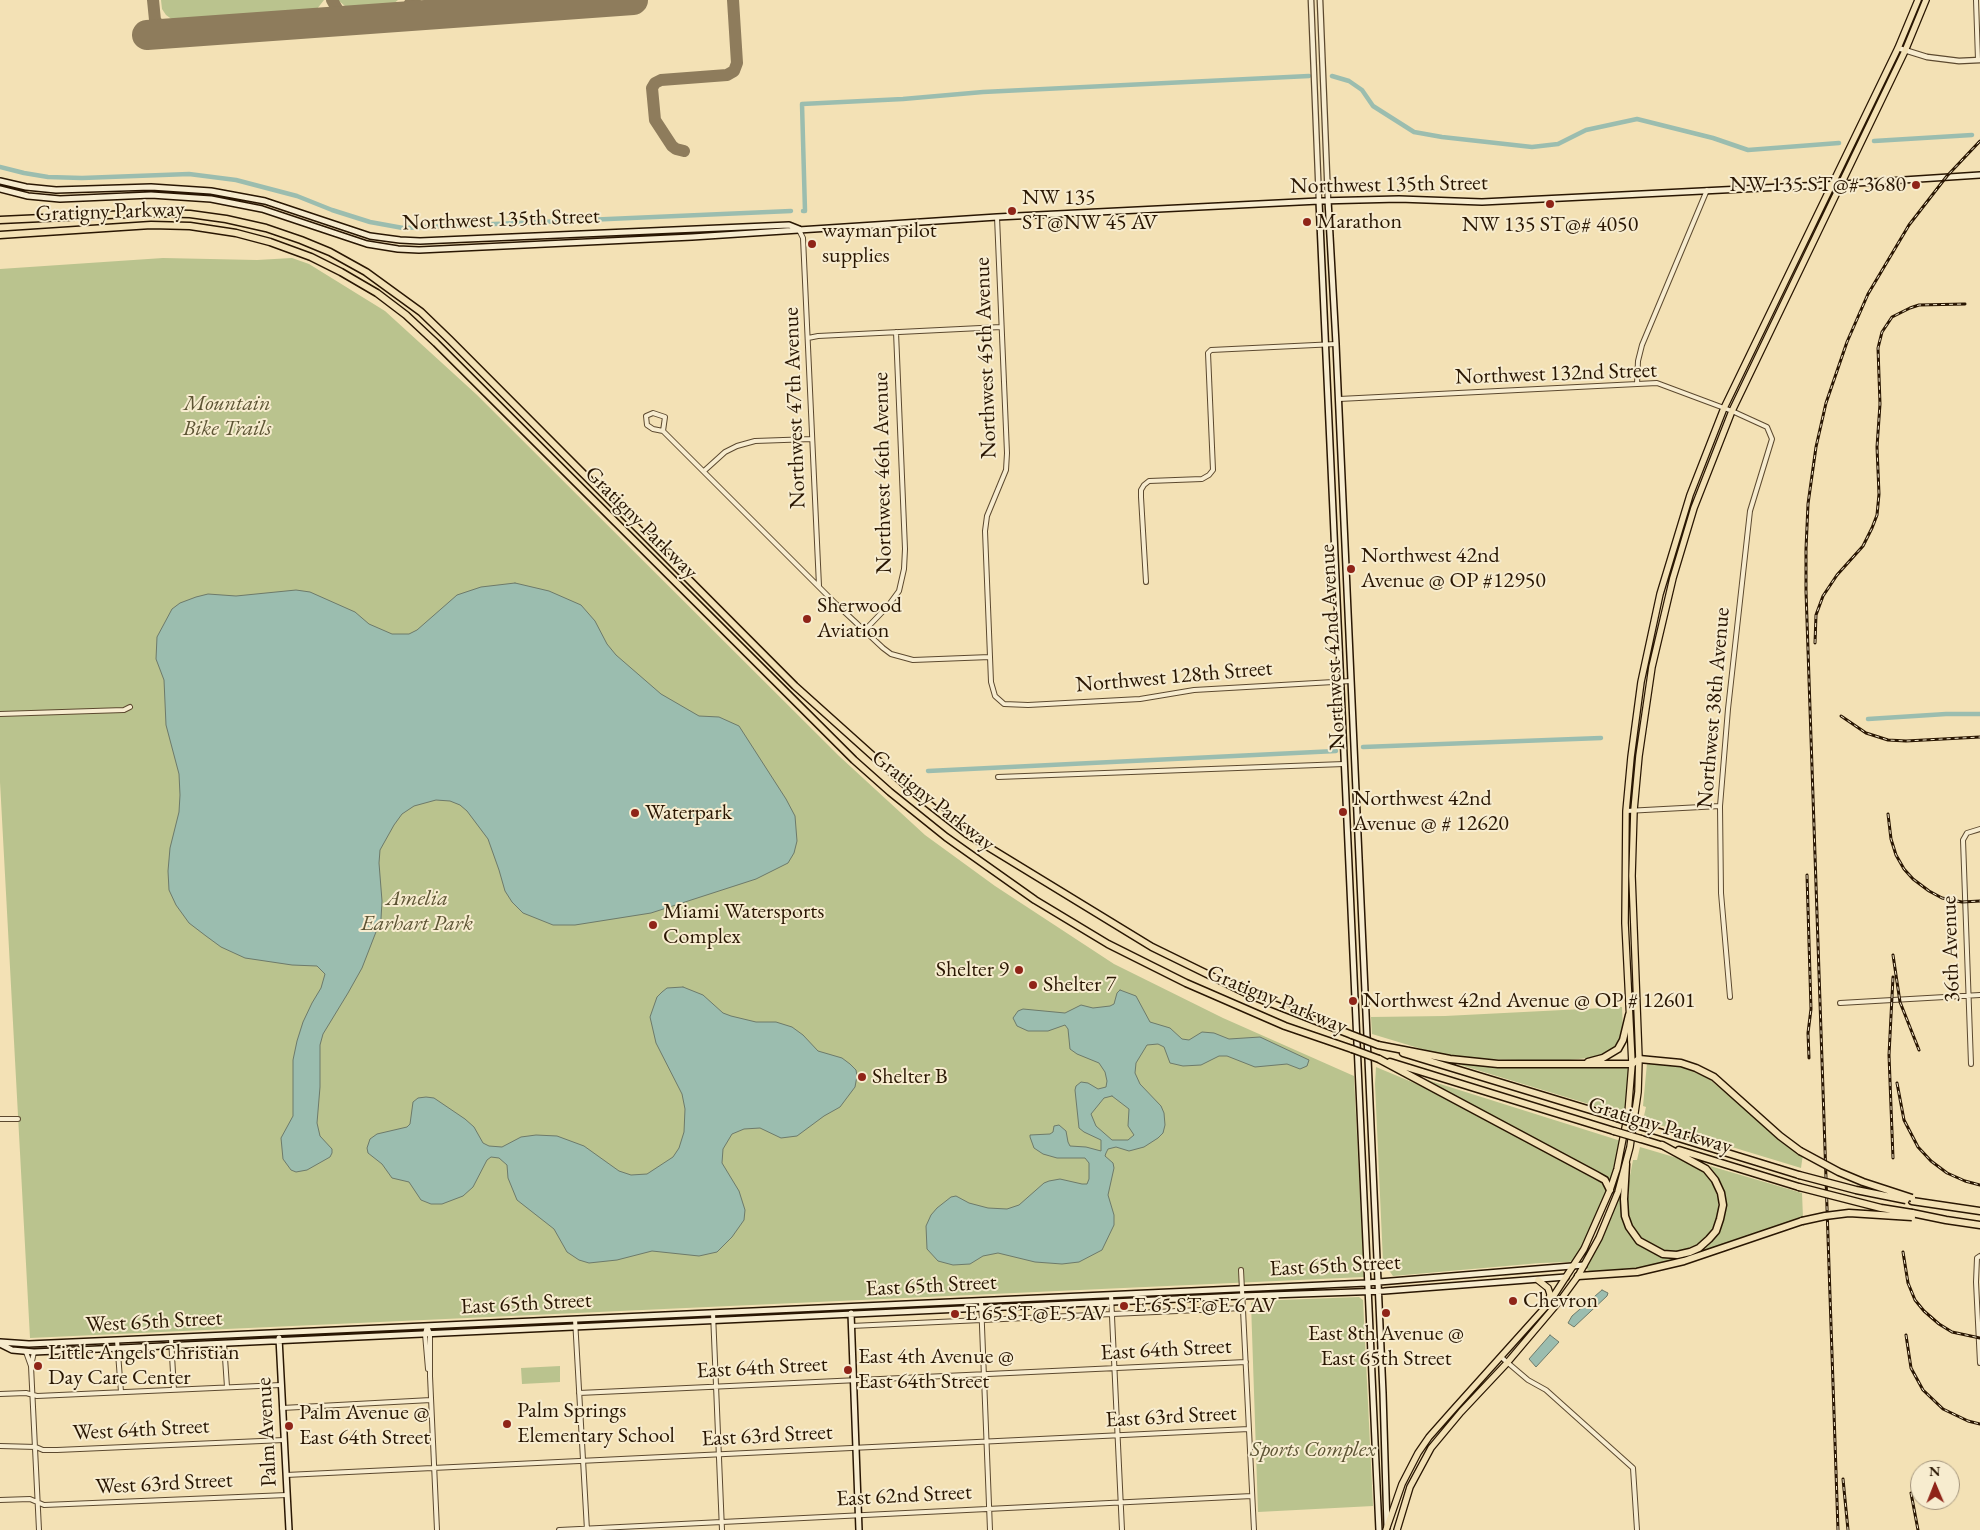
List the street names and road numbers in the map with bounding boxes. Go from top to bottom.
street label: Northwest 135th Street [1290,170,1488,200]
street label: Gratigny Parkway [35,196,185,228]
street label: Northwest 135th Street [402,203,600,237]
street label: Northwest 45th Avenue [969,257,1003,459]
street label: Northwest 47th Avenue [778,307,812,509]
street label: Northwest 132nd Street [1455,357,1657,391]
street label: Northwest 46th Avenue [868,372,898,574]
street label: Gratigny Parkway [579,461,703,585]
street label: Northwest 42nd Avenue [1314,543,1352,751]
street label: Northwest 38th Avenue [1692,606,1736,810]
street label: Northwest 128th Street [1074,655,1274,699]
street label: Gratigny Parkway [866,745,1000,857]
street label: 36th Avenue [1936,895,1966,1003]
street label: Gratigny Parkway [1203,960,1351,1040]
street label: Gratigny Parkway [1585,1092,1735,1160]
street label: East 65th Street [1269,1249,1401,1283]
street label: East 65th Street [865,1269,997,1303]
street label: East 65th Street [460,1287,592,1321]
street label: West 65th Street [85,1305,223,1339]
street label: East 64th Street [1100,1333,1232,1367]
street label: East 64th Street [696,1351,828,1385]
street label: Palm Avenue [251,1377,283,1487]
street label: East 63rd Street [1105,1400,1237,1434]
street label: West 64th Street [72,1413,210,1447]
street label: East 63rd Street [701,1419,833,1453]
street label: West 63rd Street [95,1467,233,1501]
street label: East 62nd Street [836,1479,972,1513]

